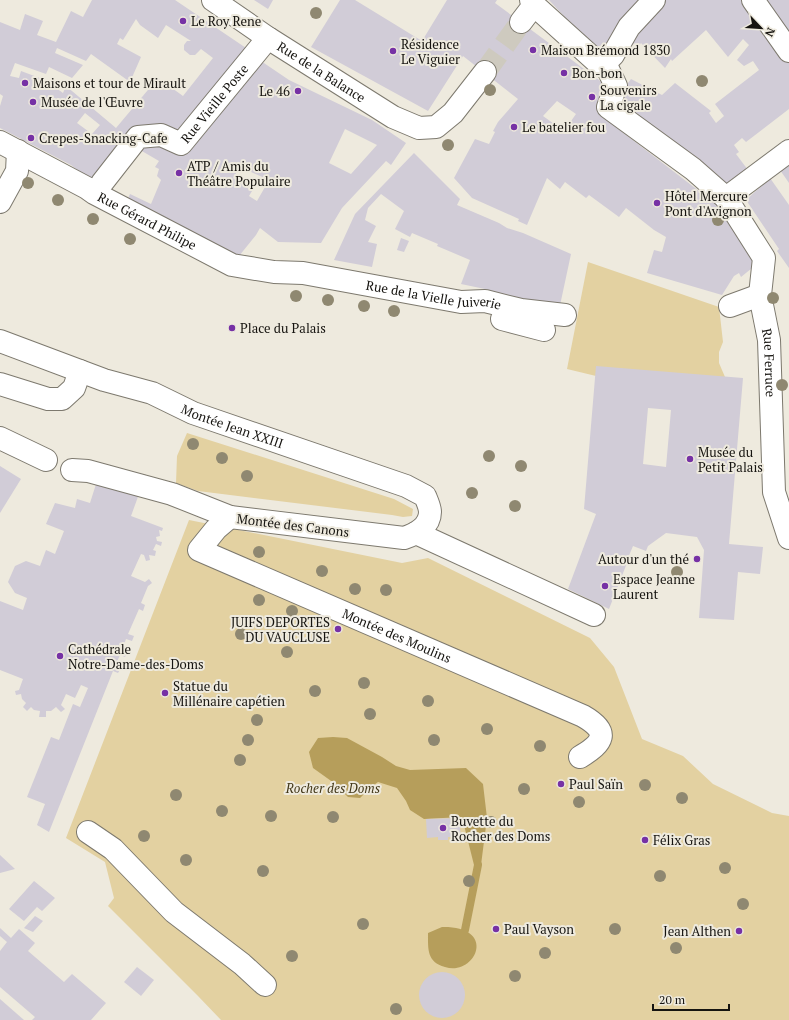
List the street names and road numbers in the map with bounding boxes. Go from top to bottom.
street label: Rue de la Balance [274,37,369,106]
street label: Rue Vieille Poste [176,60,252,147]
street label: Rue Gérard Philipe [95,188,200,254]
street label: Rue de la Vielle Juiverie [365,276,503,314]
street label: Rue Ferruce [758,327,780,397]
street label: Montée Jean XXIII [178,400,286,452]
street label: Montée des Canons [236,509,350,541]
street label: Montée des Moulins [340,604,454,667]

